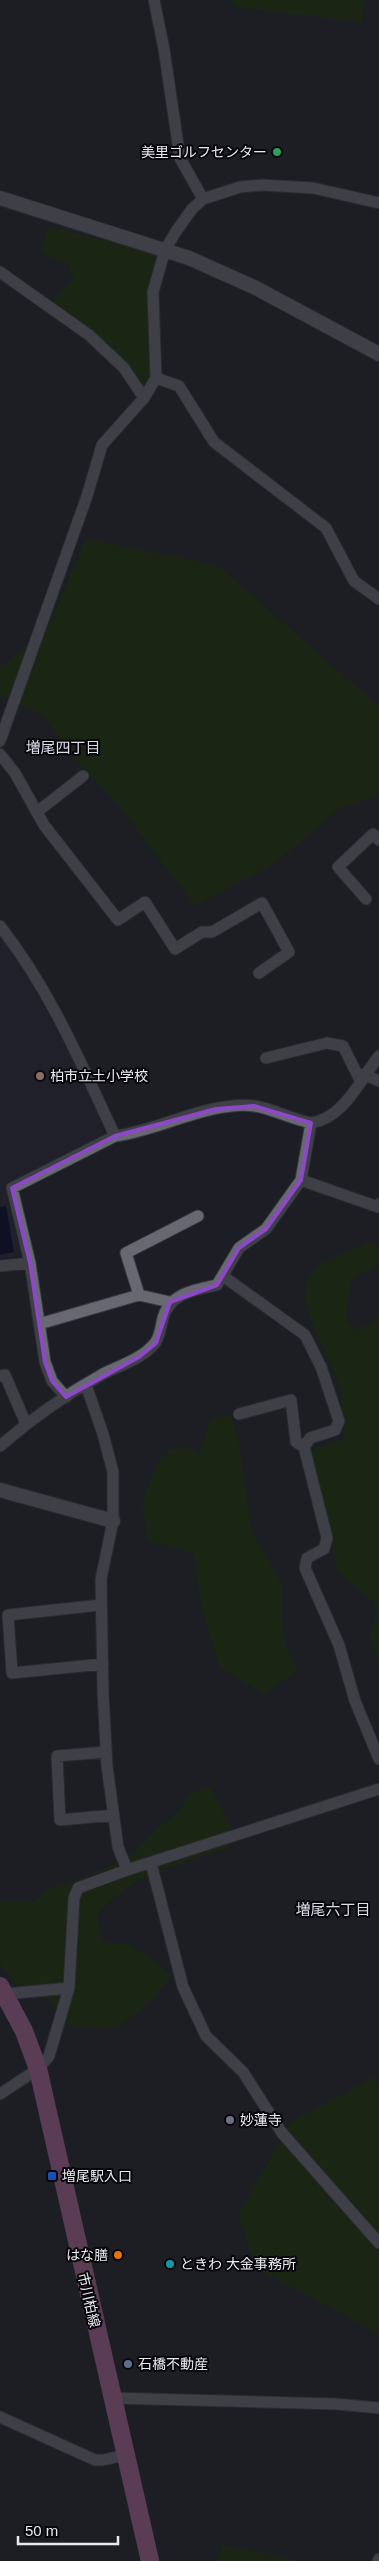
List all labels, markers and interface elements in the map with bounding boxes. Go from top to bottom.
place label: 美里ゴルフセンター [141,144,267,160]
marker: 美里ゴルフセンター [271,146,283,158]
district label: 増尾四丁目 [25,739,101,756]
place label: 柏市立土小学校 [50,1068,148,1084]
marker: 柏市立土小学校 [34,1070,46,1082]
district label: 増尾六丁目 [295,1901,371,1918]
place label: 妙蓮寺 [240,2112,282,2128]
marker: 妙蓮寺 [224,2114,236,2126]
place label: 増尾駅入口 [62,2168,132,2184]
marker: 増尾駅入口 [46,2170,58,2182]
place label: はな膳 [66,2247,108,2263]
marker: はな膳 [112,2249,124,2261]
place label: ときわ 大金事務所 [180,2256,296,2272]
marker: ときわ 大金事務所 [164,2258,176,2270]
street label: 市川柏線 [75,2271,103,2329]
place label: 石橋不動産 [138,2356,208,2372]
marker: 石橋不動産 [122,2358,134,2370]
scale bar [18,2514,118,2546]
text: 50 m [25,2522,58,2539]

